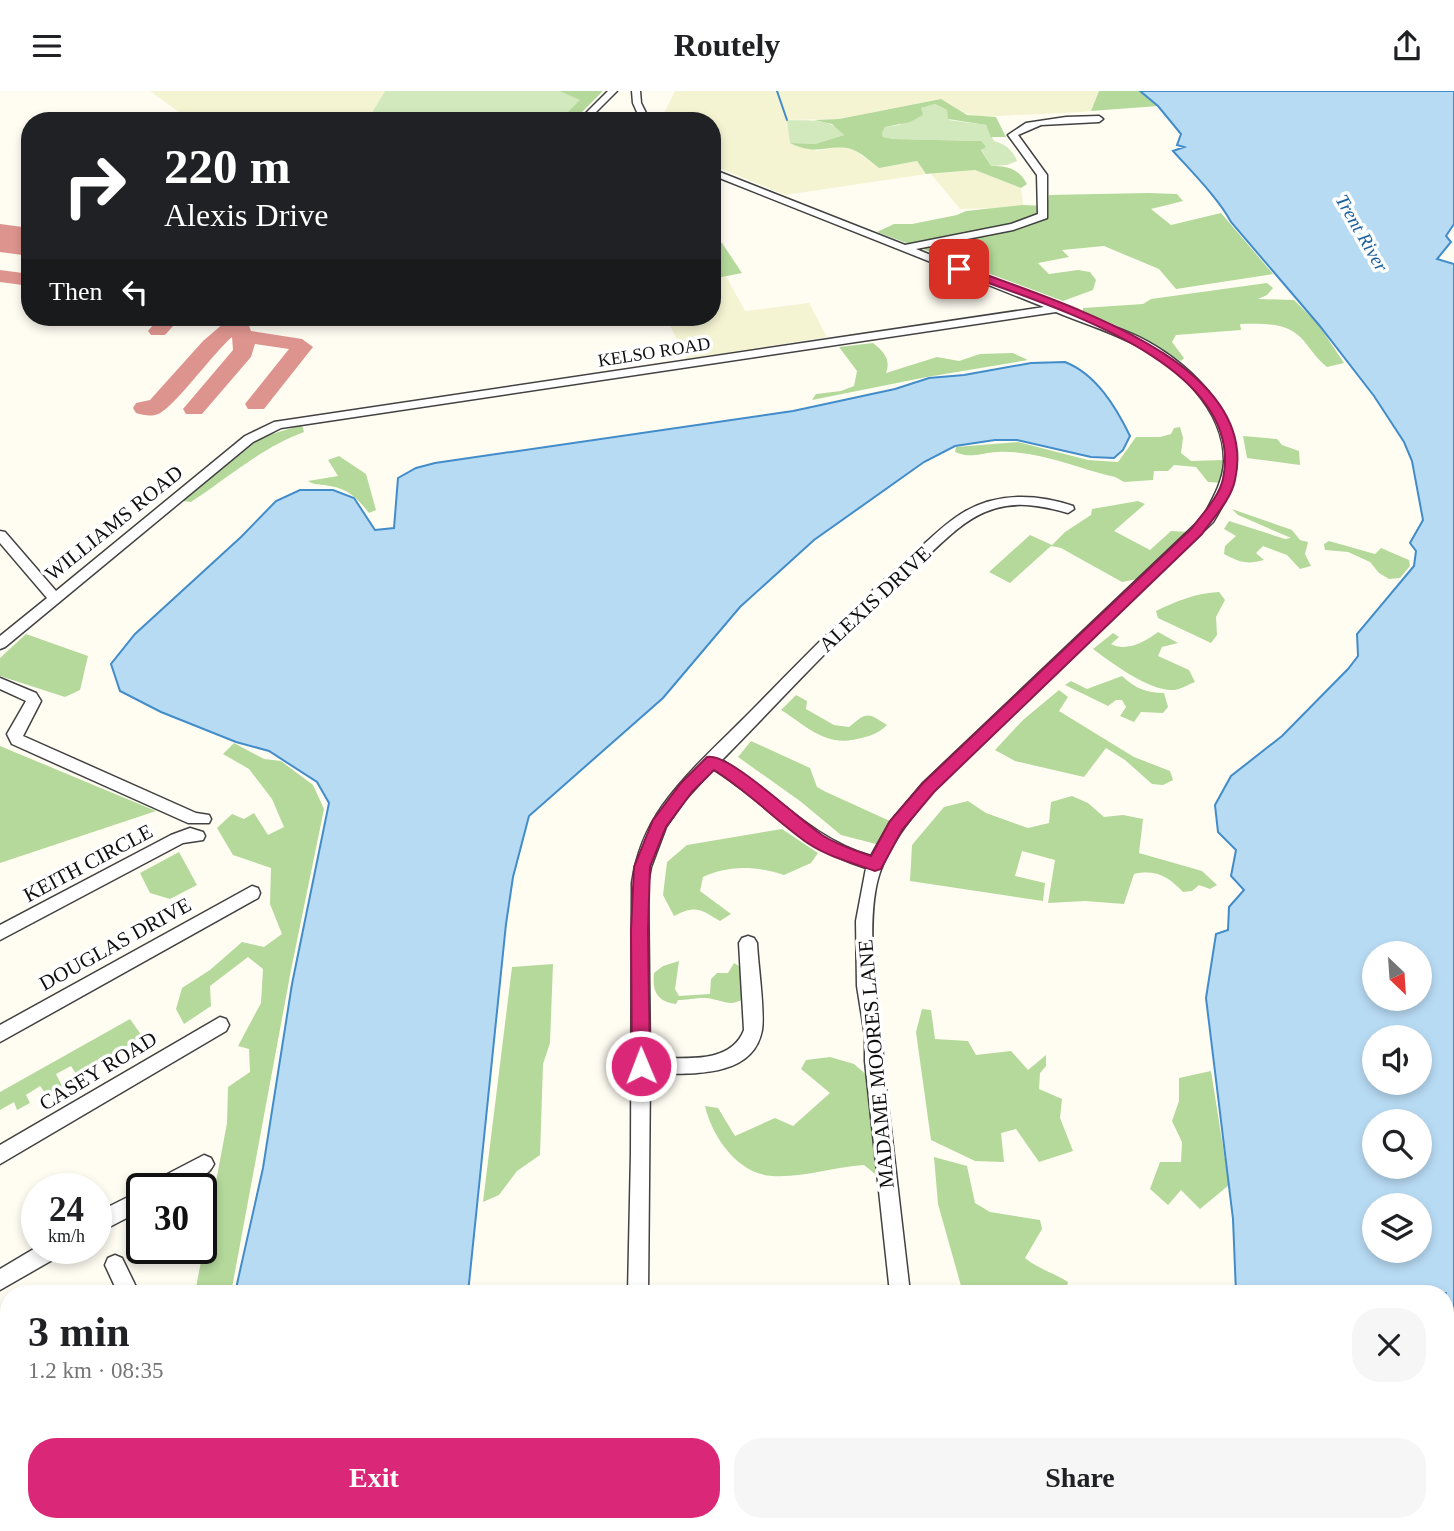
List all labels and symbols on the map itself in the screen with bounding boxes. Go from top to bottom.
water label: Trent River [1332,191,1393,276]
pin [929,239,989,299]
street label: KELSO ROAD [596,333,712,371]
street label: WILLIAMS ROAD [40,460,188,586]
street label: ALEXIS DRIVE [814,541,936,657]
street label: KEITH CIRCLE [19,819,157,907]
street label: DOUGLAS DRIVE [35,892,195,996]
street label: MADAME MOORES LANE [853,939,899,1189]
north arrow [1362,941,1432,1011]
street label: CASEY ROAD [35,1027,161,1115]
position arrow [604,1029,678,1103]
speed limit sign: 30 [126,1173,217,1264]

